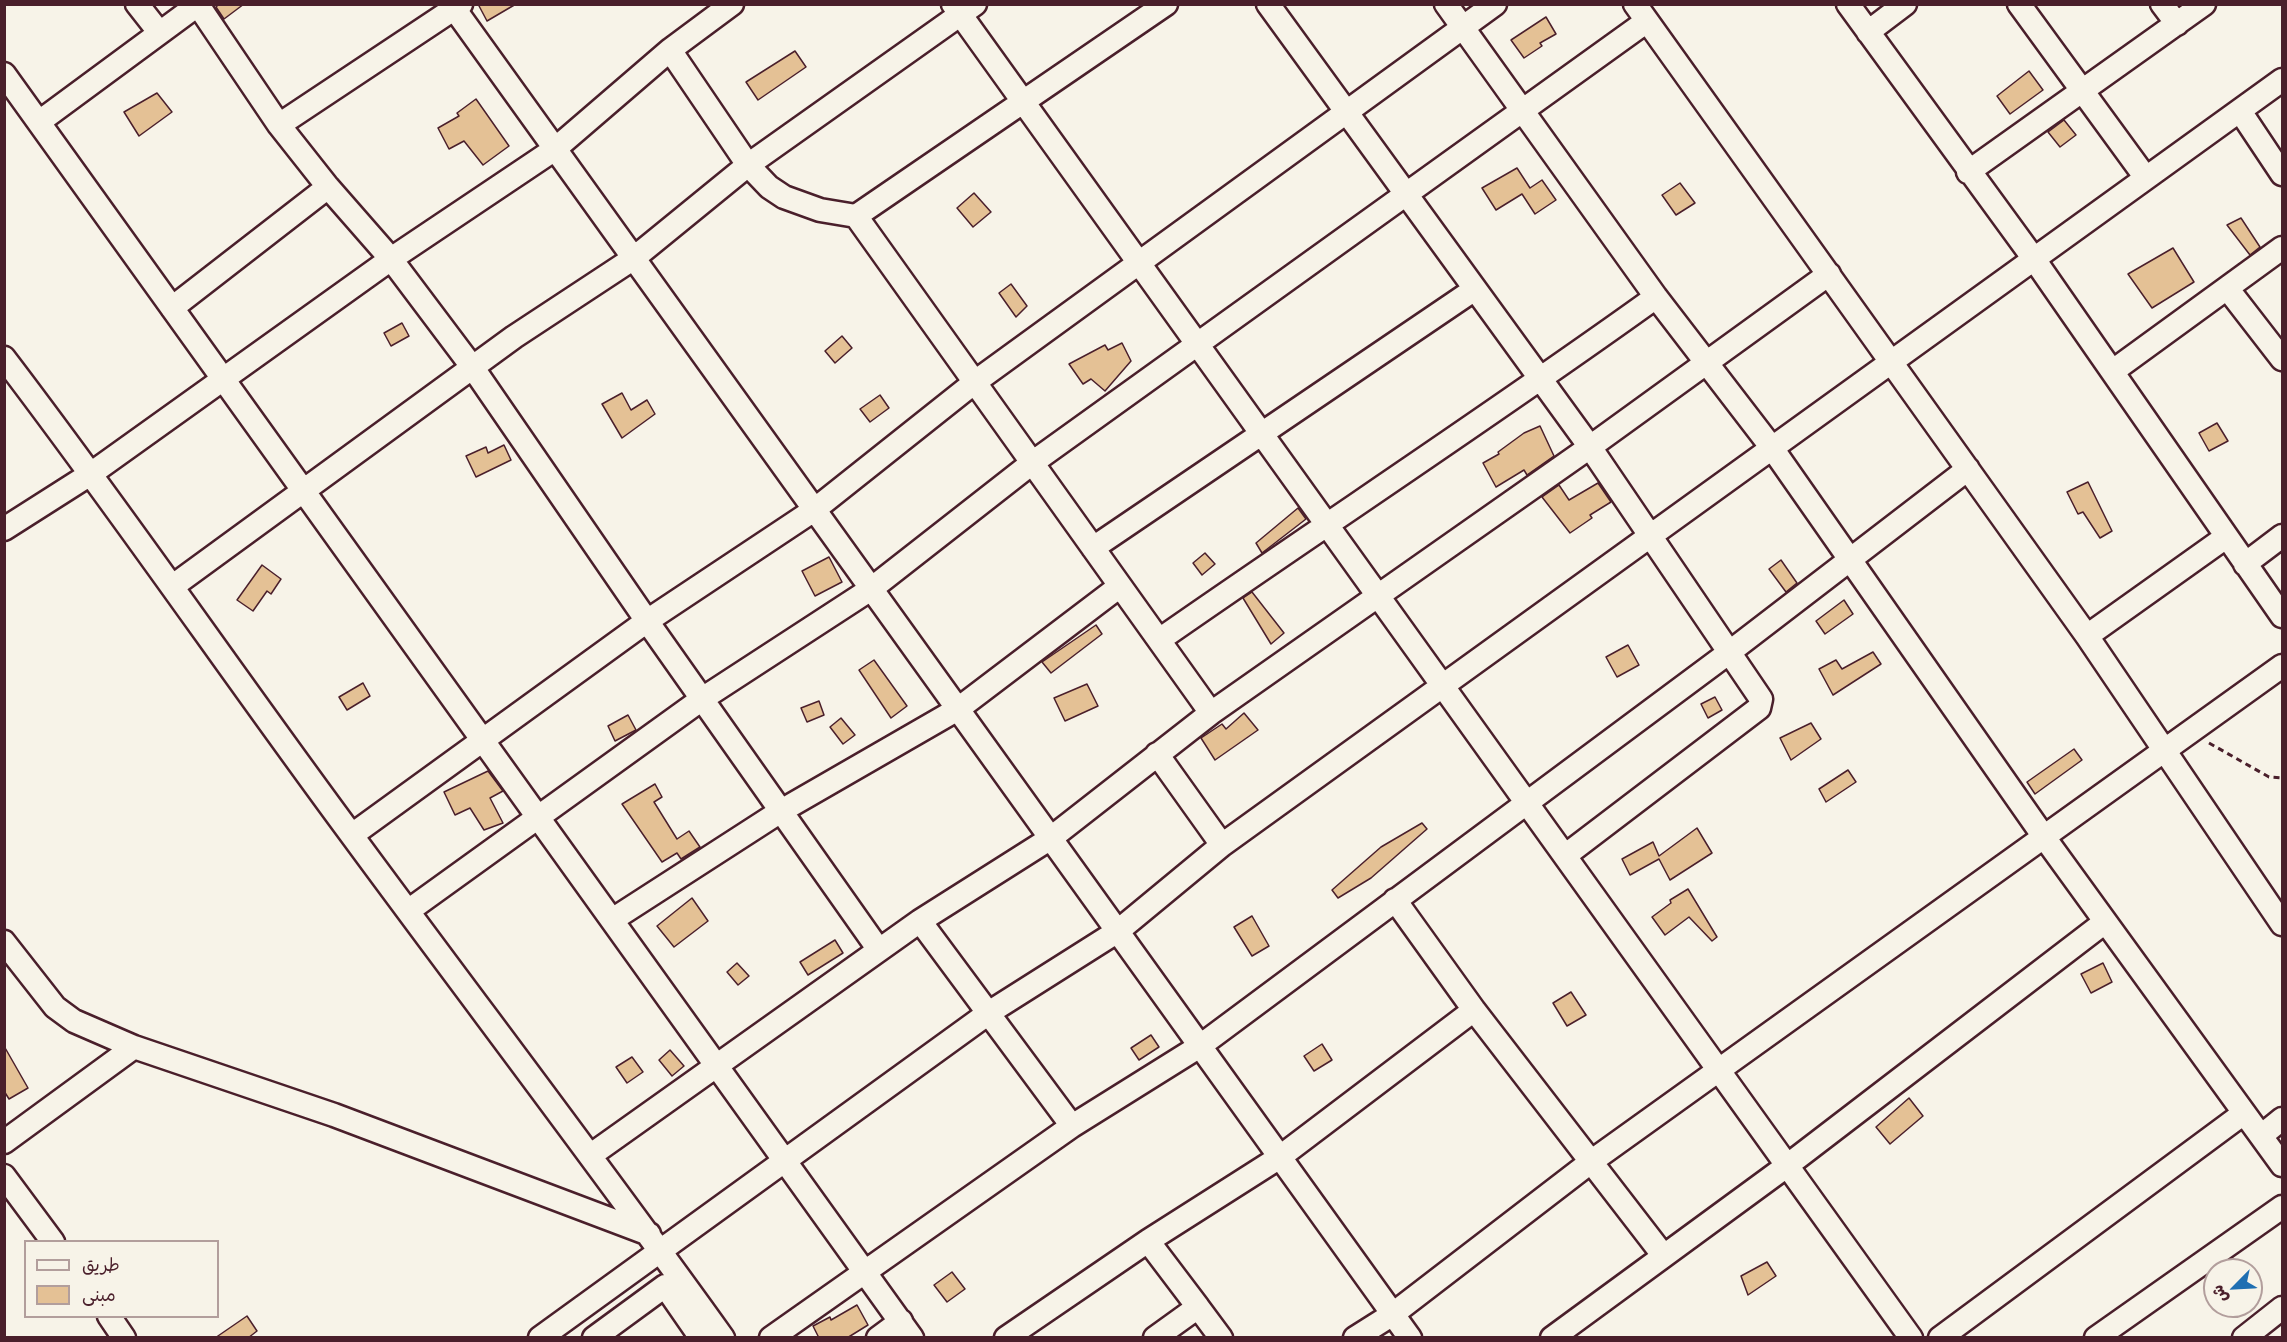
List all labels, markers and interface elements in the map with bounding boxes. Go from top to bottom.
legend [24,1240,219,1318]
text: طريق [82,1250,120,1277]
north arrow [2203,1258,2263,1318]
text: مبنى [82,1280,116,1307]
text: ش [2204,1282,2233,1307]

